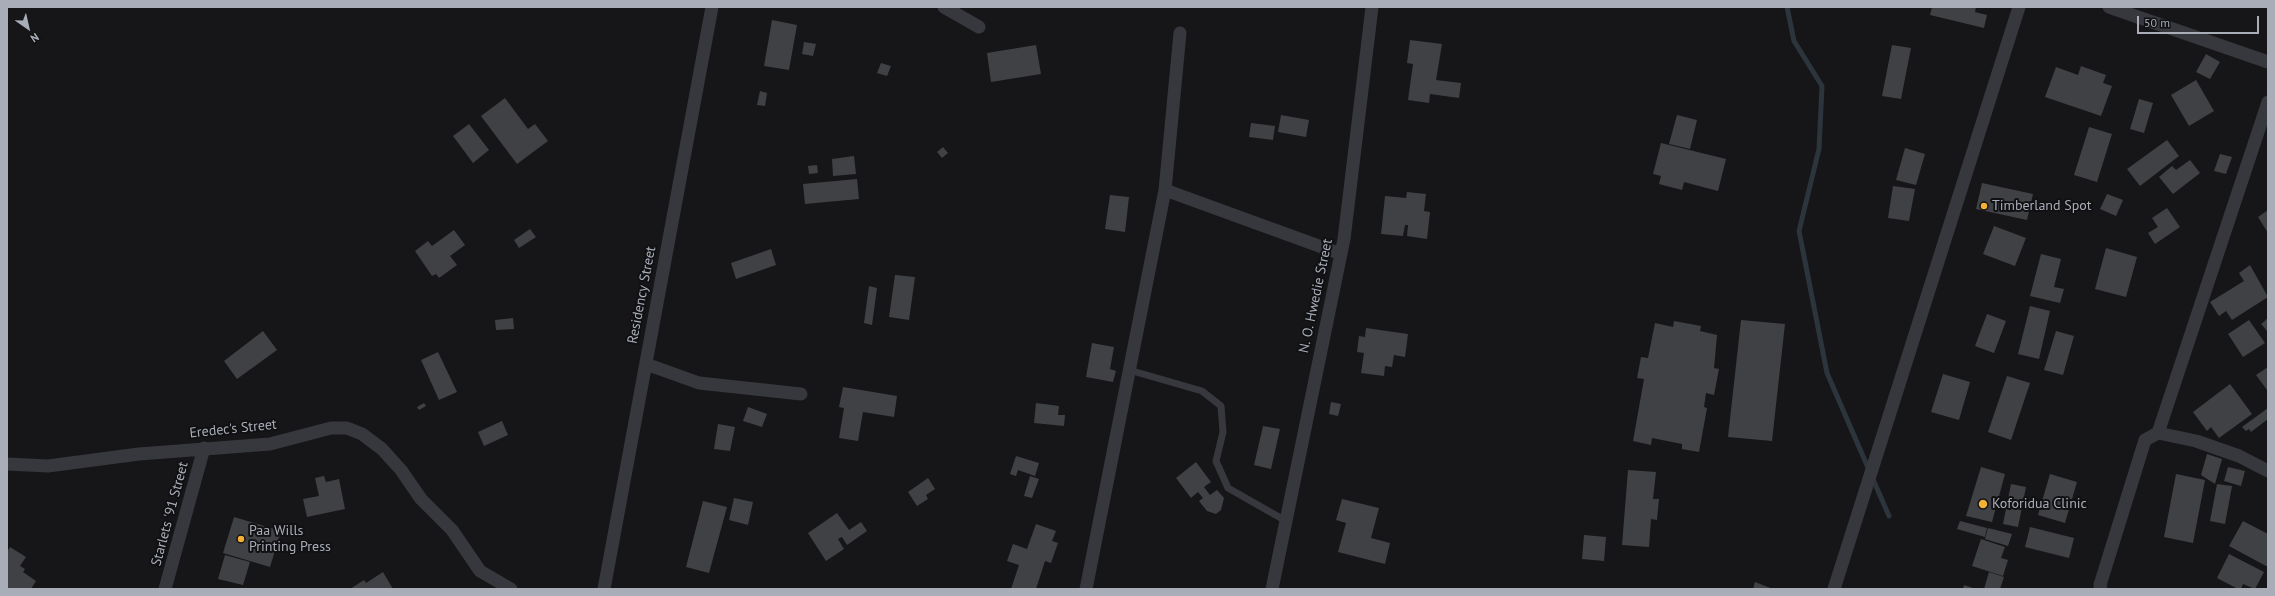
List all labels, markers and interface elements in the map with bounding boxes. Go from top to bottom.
north arrow [8,8,48,48]
scale bar [2139,8,2261,34]
text: 50 m [2144,15,2170,30]
text: N [28,30,42,46]
place label: Timberland Spot [1992,198,2092,214]
marker: Timberland Spot [1979,201,1989,211]
street label: N. O. Hwedie Street [1296,237,1336,355]
street label: Residency Street [624,245,660,345]
street label: Eredec's Street [189,416,277,442]
street label: Starlets '91 Street [148,460,192,568]
place label: Koforidua Clinic [1992,496,2087,512]
marker: Koforidua Clinic [1977,498,1989,510]
place label: Paa Wills Printing Press [249,523,331,556]
marker: Paa Wills Printing Press [236,534,246,544]

